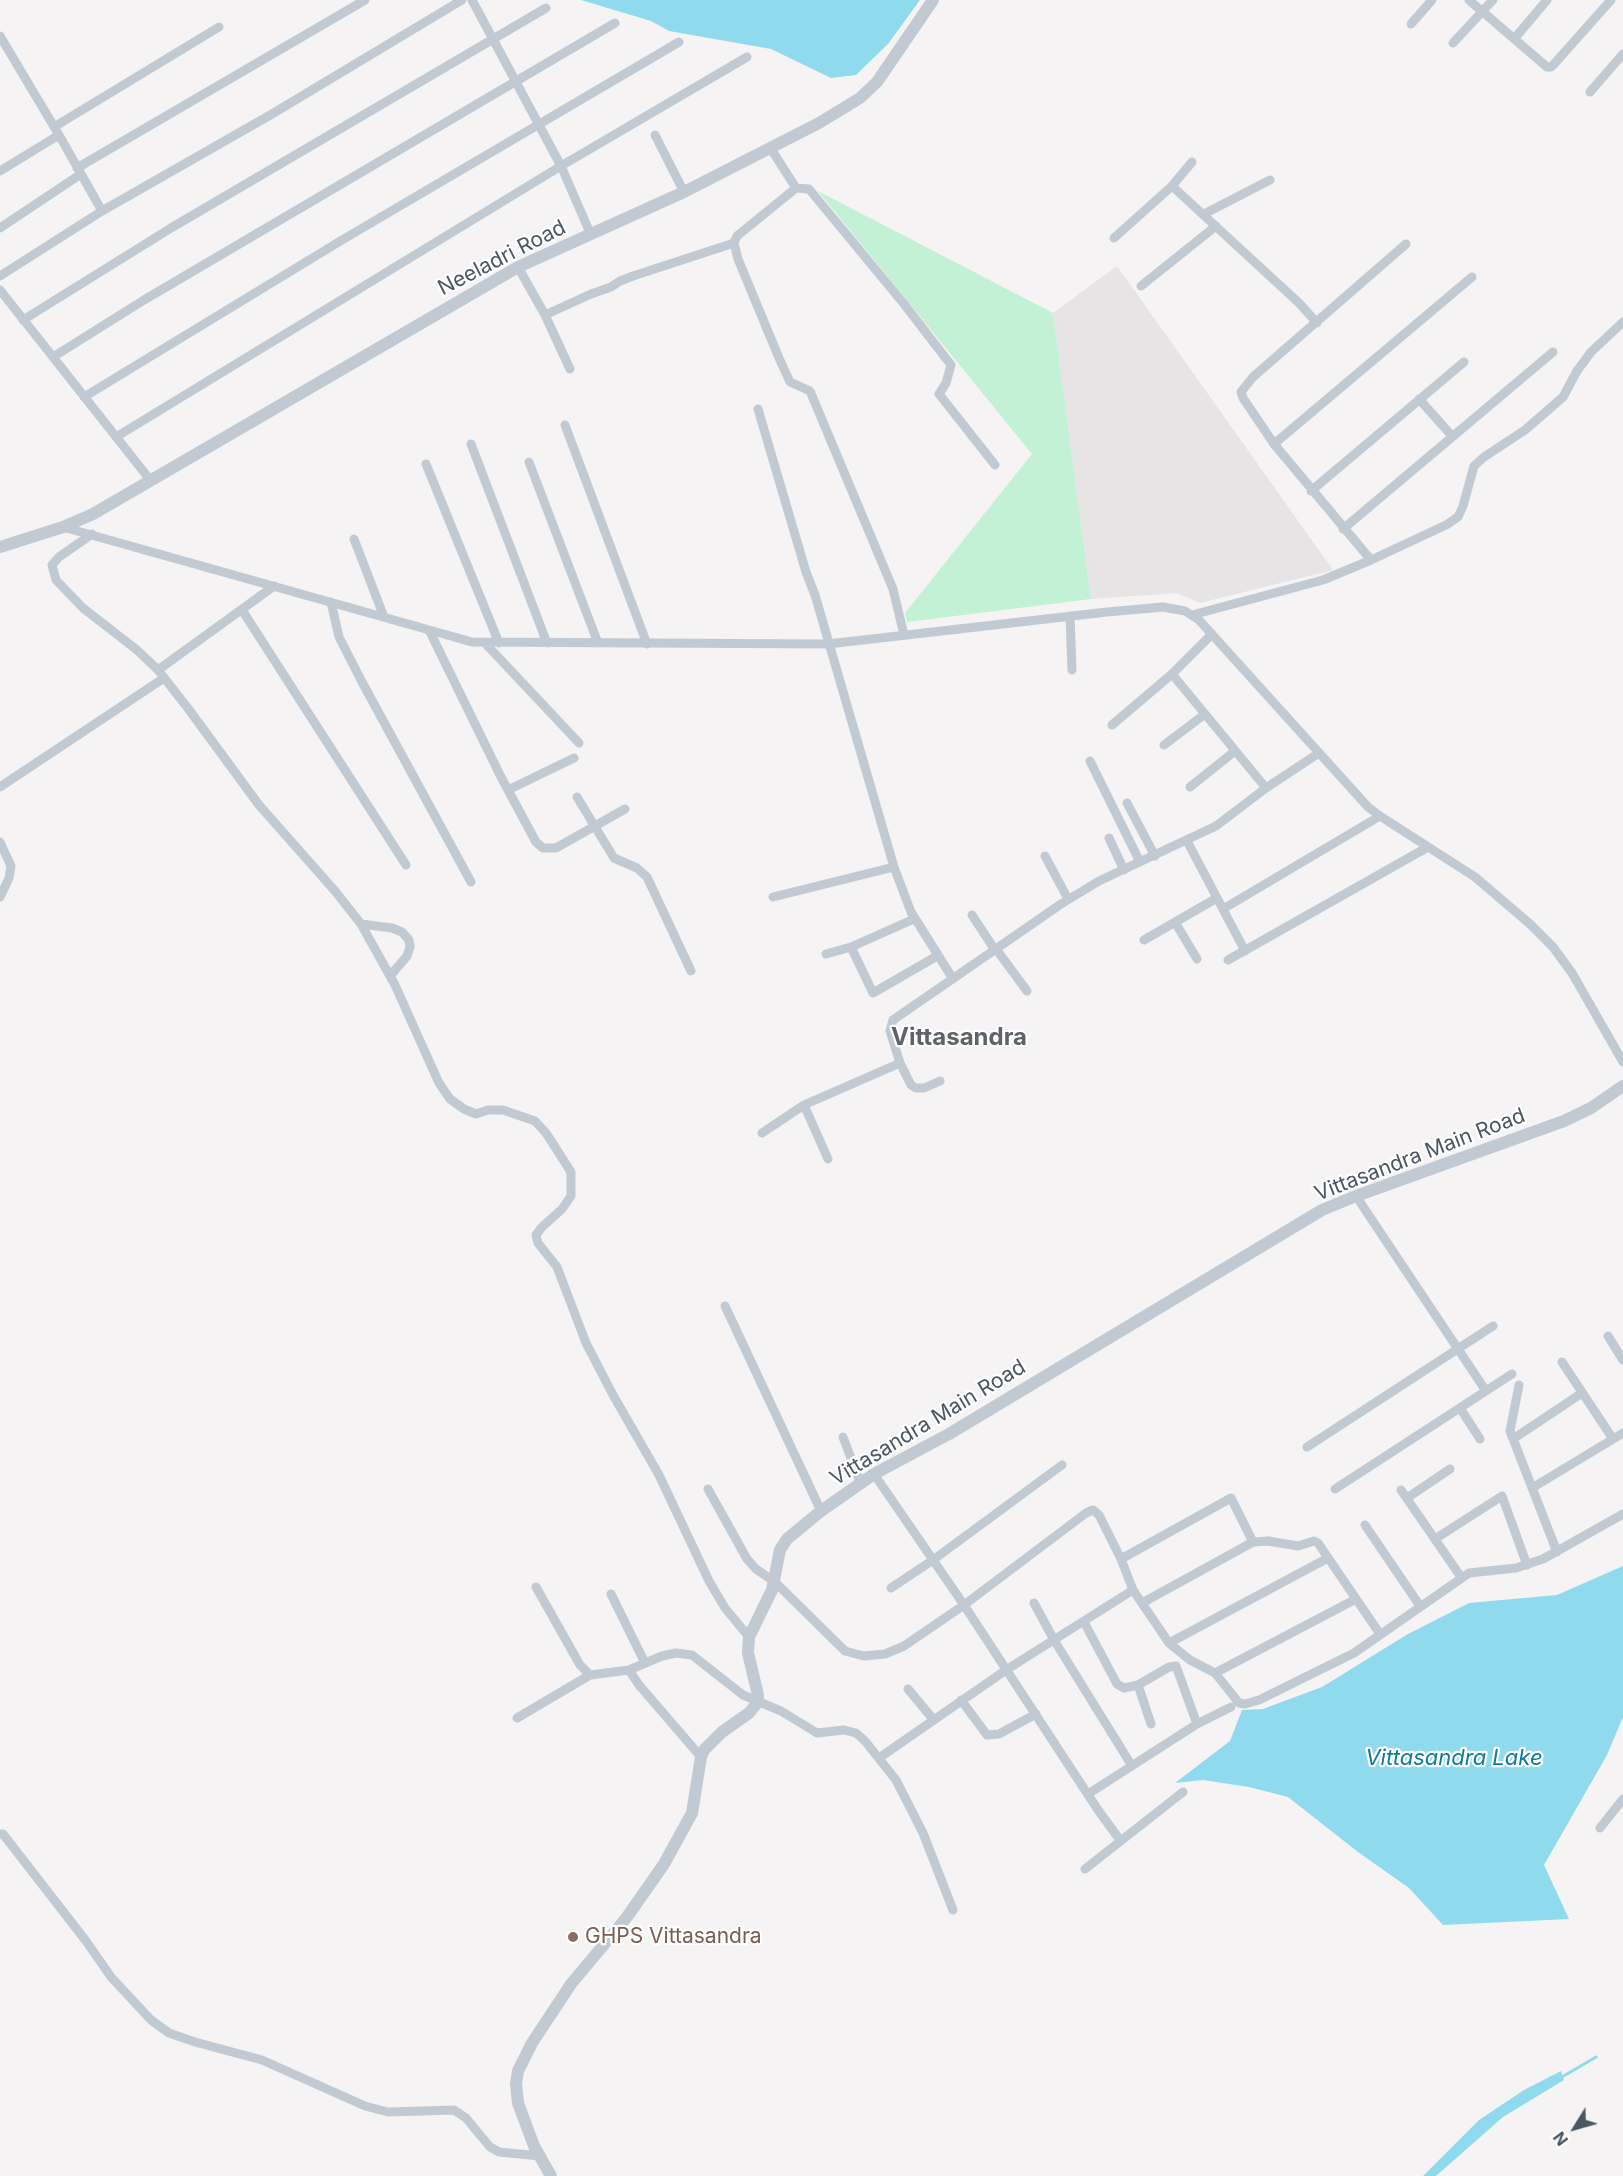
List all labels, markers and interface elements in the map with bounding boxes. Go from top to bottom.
street label: Neeladri Road [434,215,570,301]
district label: Vittasandra [891,1024,1027,1052]
street label: Vittasandra Main Road [1311,1103,1529,1207]
street label: Vittasandra Main Road [826,1355,1030,1491]
water label: Vittasandra Lake [1365,1745,1543,1771]
place label: GHPS Vittasandra [585,1924,762,1950]
marker: GHPS Vittasandra [566,1930,580,1944]
north arrow [1545,2098,1605,2158]
text: N [1549,2128,1572,2150]

